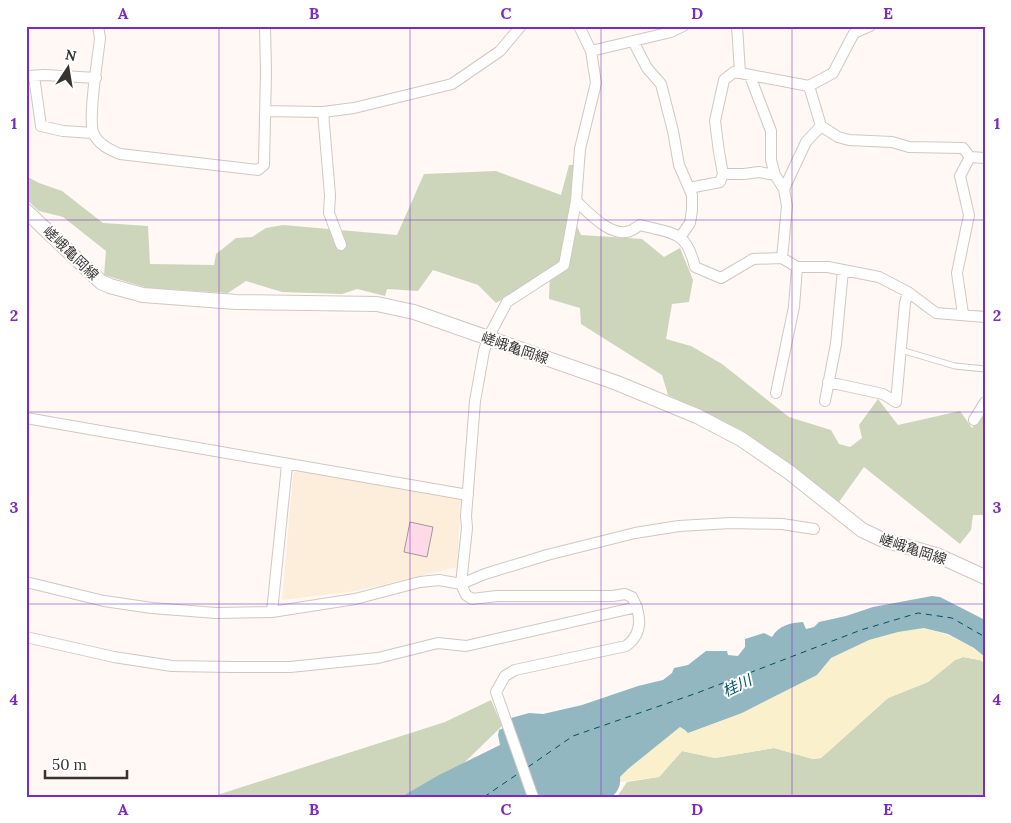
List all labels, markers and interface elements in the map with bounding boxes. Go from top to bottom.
text: A [118,3,129,23]
text: B [309,3,320,23]
text: C [500,3,512,23]
text: D [691,3,703,23]
text: E [883,3,893,23]
north arrow [42,42,92,92]
text: N [64,45,78,65]
text: 1 [11,113,17,133]
text: 1 [994,113,1000,133]
street label: 嵯峨亀岡線 [40,222,102,284]
text: 2 [10,305,18,325]
text: 2 [993,305,1001,325]
street label: 嵯峨亀岡線 [479,328,551,368]
text: 3 [10,497,19,517]
text: 3 [993,497,1002,517]
street label: 嵯峨亀岡線 [877,530,949,568]
water label: 桂川 [719,670,756,701]
text: 4 [10,689,19,709]
text: 4 [993,689,1002,709]
scale bar [45,748,128,780]
text: 50 m [52,755,87,774]
text: A [118,799,129,819]
text: B [309,799,320,819]
text: C [500,799,512,819]
text: D [691,799,703,819]
text: E [883,799,893,819]

